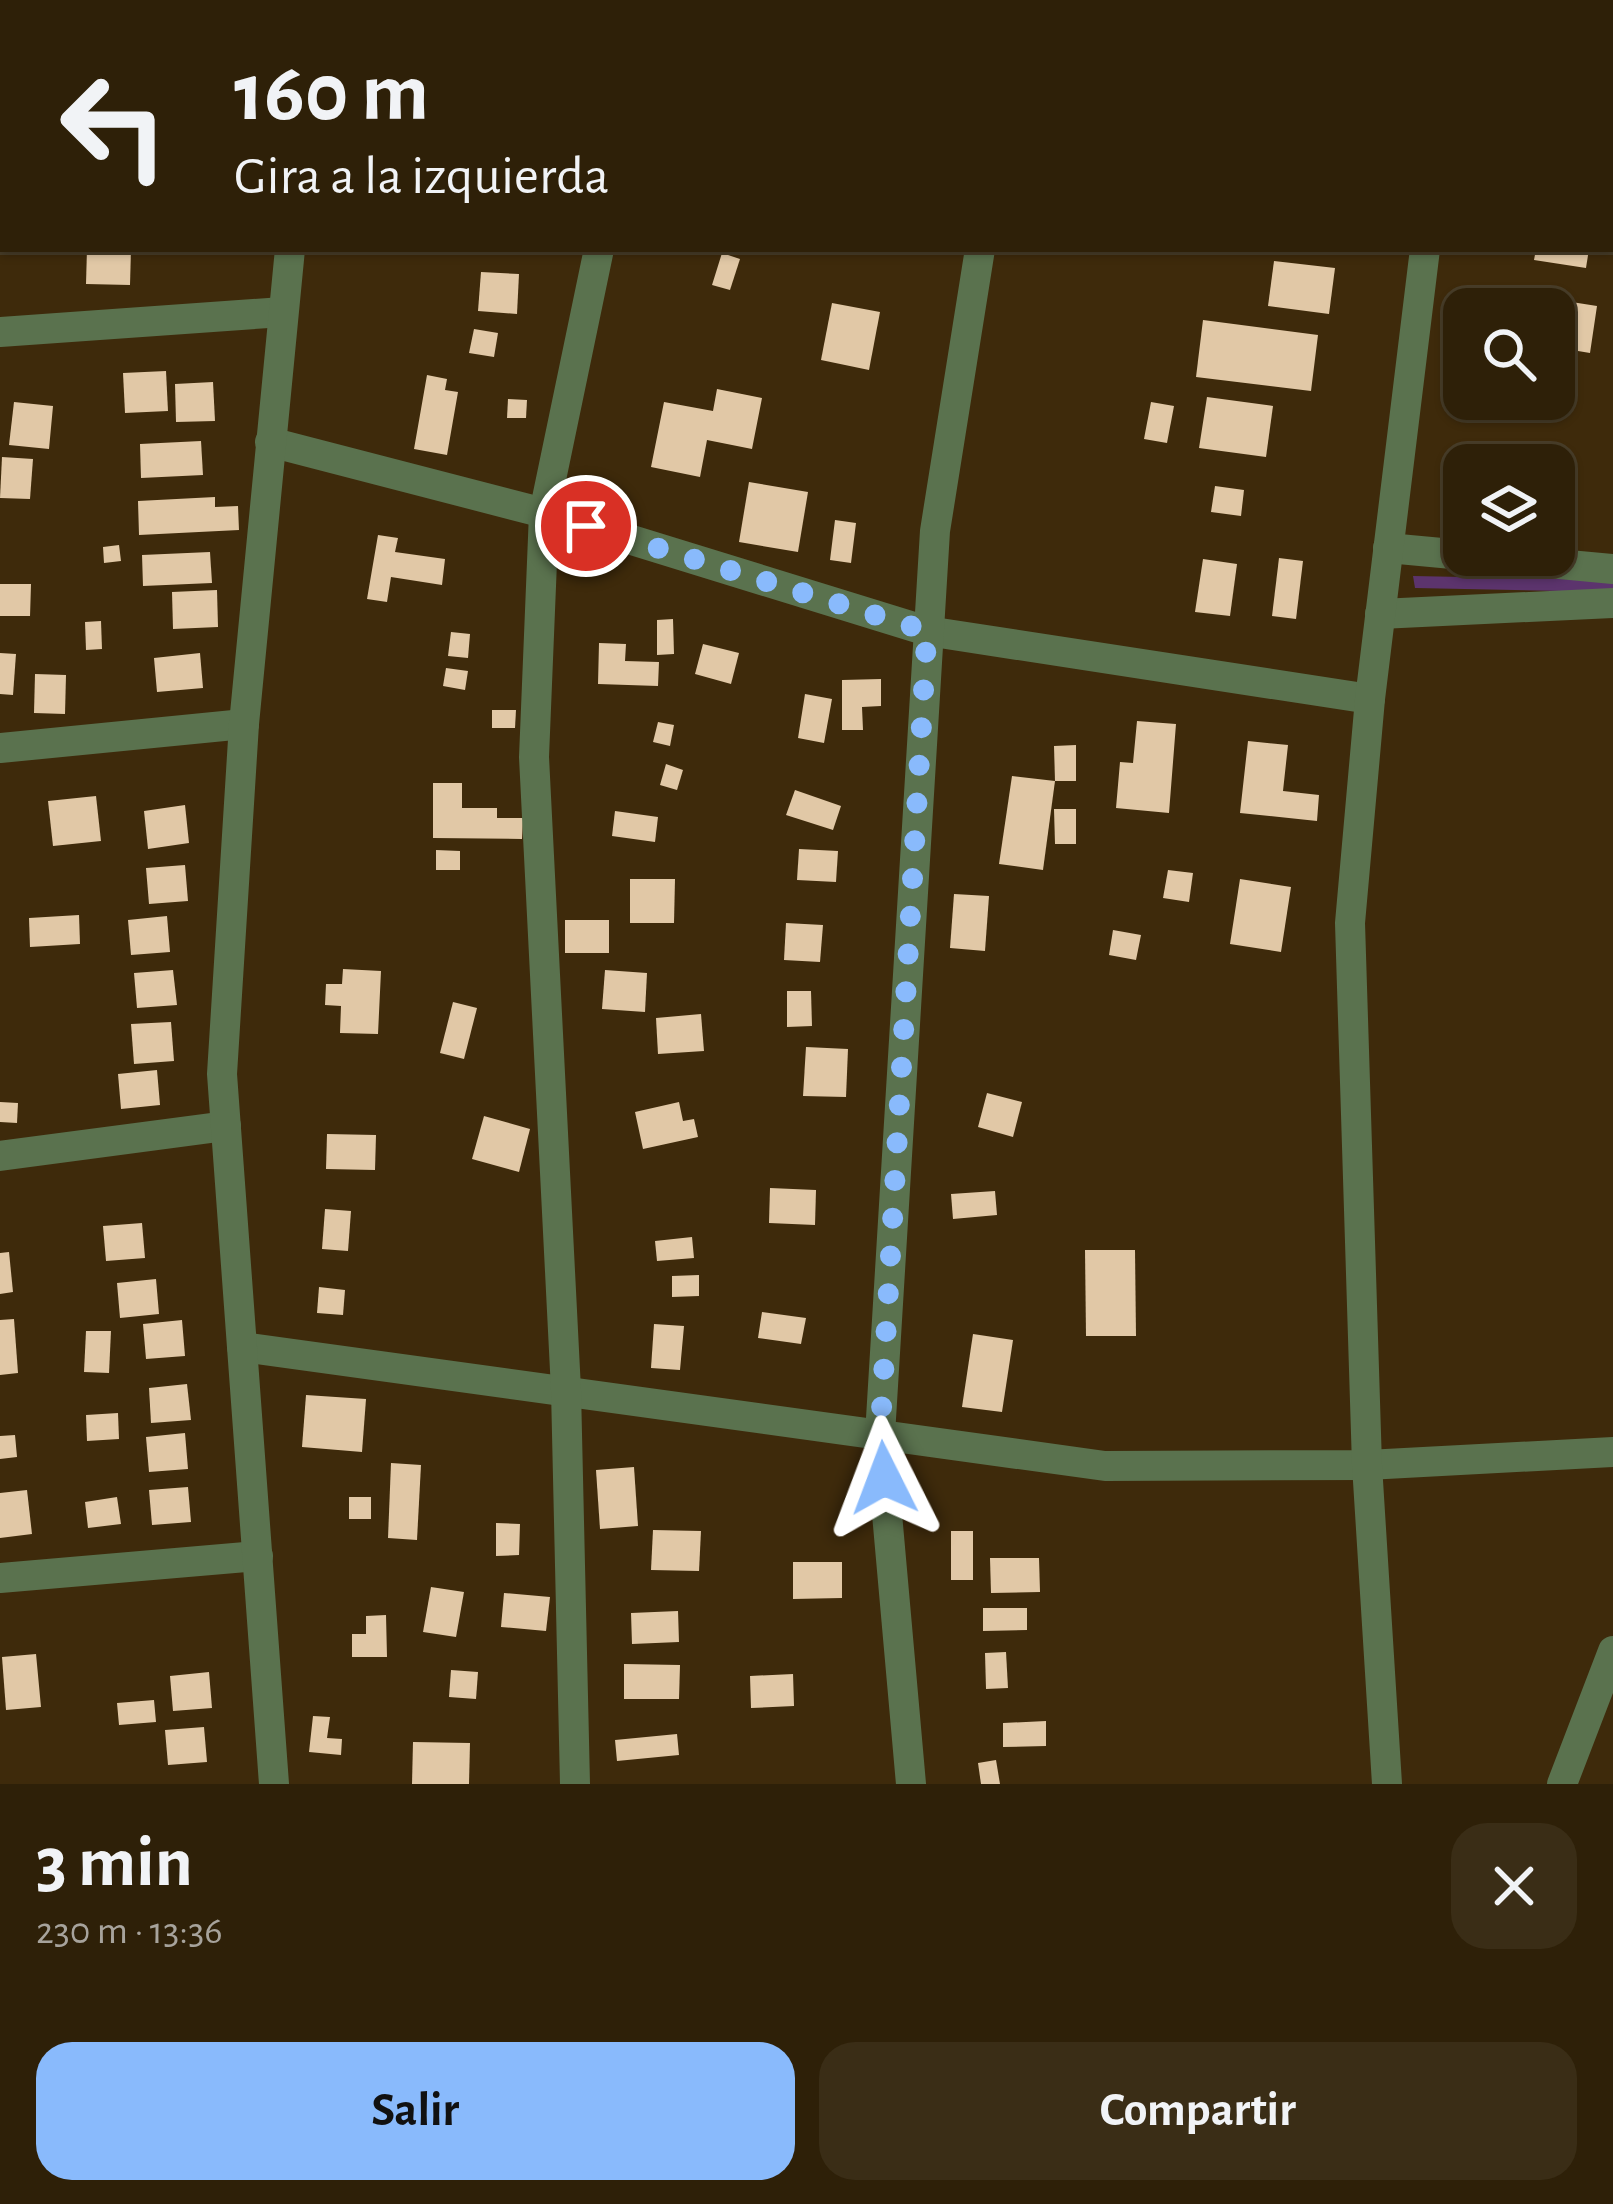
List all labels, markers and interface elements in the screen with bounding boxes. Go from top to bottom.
icon: left [36,48,192,204]
text: 160 m [234,52,429,136]
text: Gira a la izquierda [234,150,609,204]
map controls [1443,288,1575,576]
button: search [1443,288,1575,420]
button: layers [1443,444,1575,576]
pin [535,475,637,577]
icon: arrive [553,493,619,559]
position arrow [821,1415,947,1541]
button: close [1451,1823,1577,1949]
text: 3 min [36,1827,193,1899]
text: 230 m · 13:36 [36,1912,223,1951]
button: Salir [36,2042,795,2180]
button: Compartir [819,2042,1577,2180]

